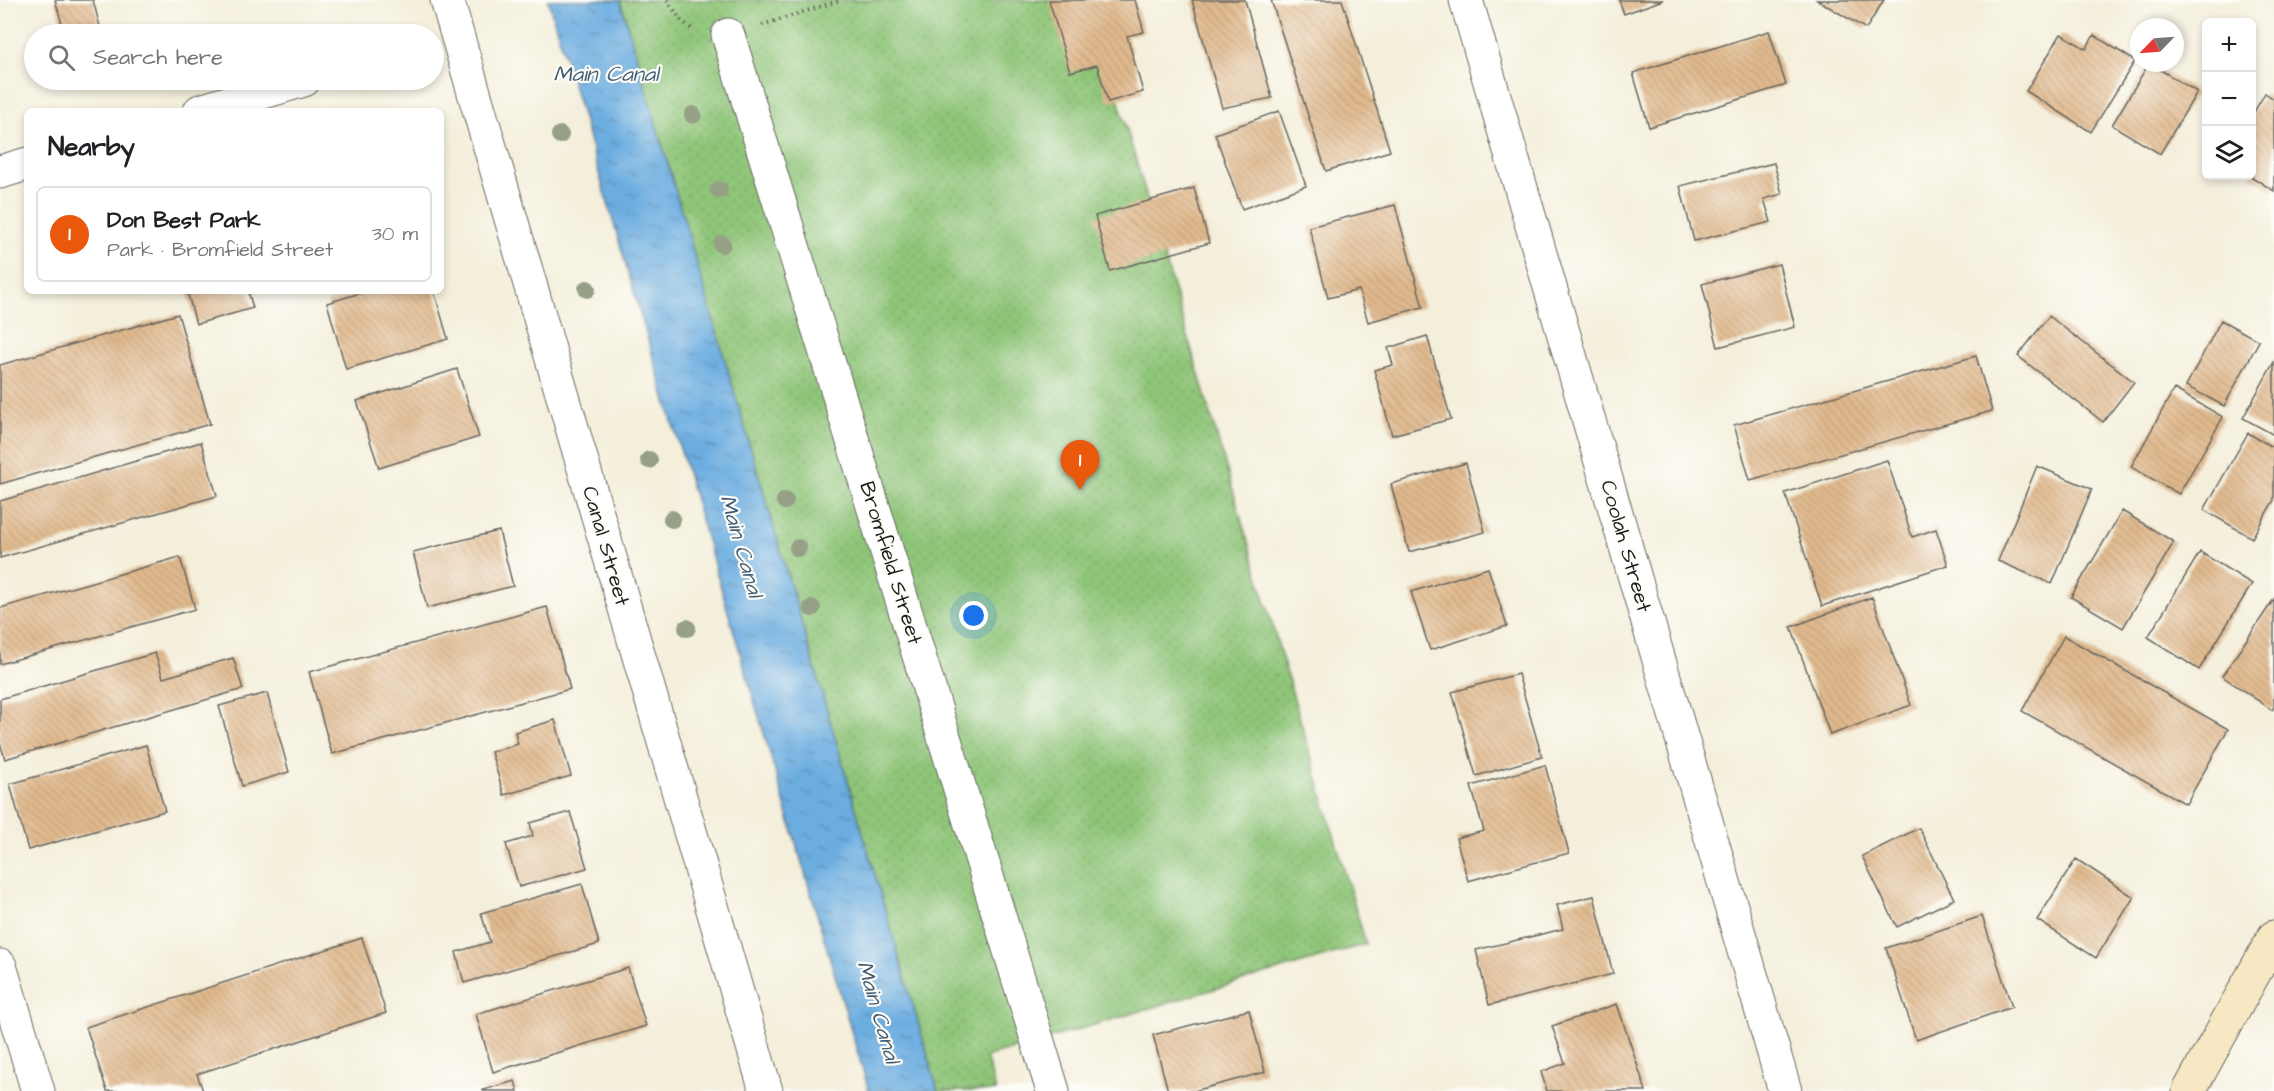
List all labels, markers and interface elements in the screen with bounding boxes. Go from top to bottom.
north arrow [2130,18,2184,72]
map controls [2202,18,2256,180]
button: + [2202,18,2256,72]
search box [24,24,444,90]
icon: search [45,41,78,74]
text: Search here [93,42,223,73]
water label: Main Canal [554,59,661,90]
button: − [2202,72,2256,126]
button: layers [2202,126,2256,180]
text: Nearby [48,129,135,165]
text: Don Best Park [107,205,261,236]
text: 1 [68,220,71,248]
text: 30 m [372,220,418,248]
text: Park · Bromfield Street [107,236,333,264]
pin: 1 [1060,440,1100,490]
street label: Coolah Street [1593,477,1659,616]
street label: Bromfield Street [852,478,930,649]
street label: Canal Street [575,483,637,610]
water label: Main Canal [712,491,771,603]
your location [959,601,988,630]
water label: Main Canal [849,957,908,1069]

